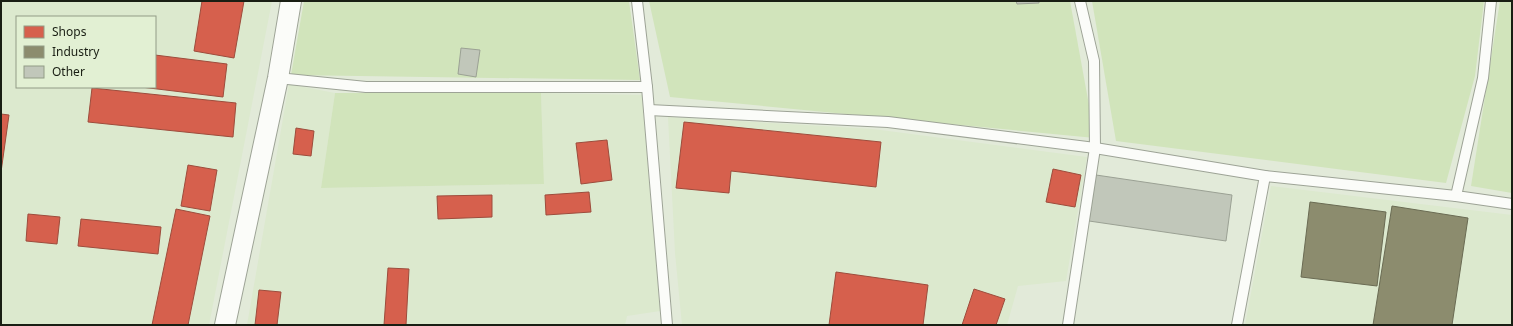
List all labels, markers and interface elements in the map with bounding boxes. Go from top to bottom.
legend [16,16,156,88]
text: Shops [52,23,87,40]
text: Industry [52,43,100,60]
text: Other [52,63,85,80]

